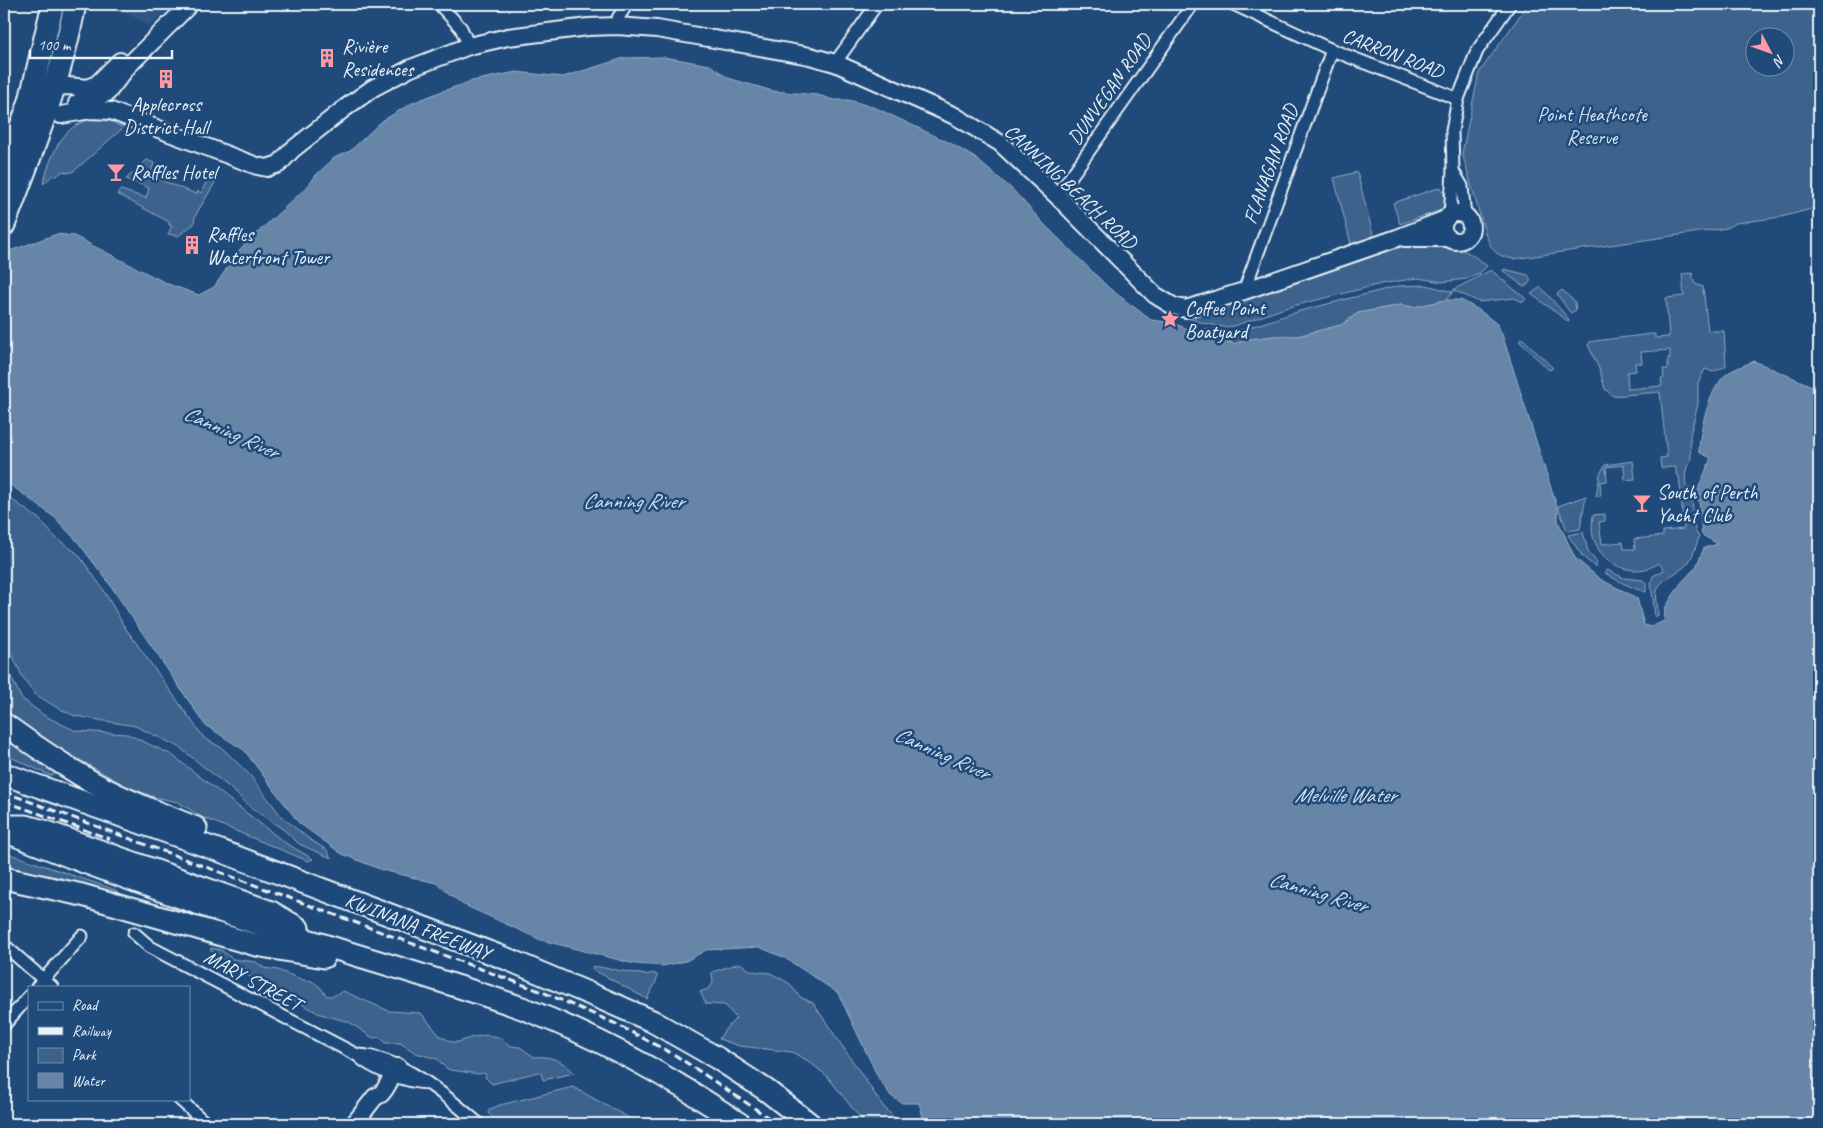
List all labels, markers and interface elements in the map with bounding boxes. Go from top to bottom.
street label: CARRON ROAD [1339,23,1449,85]
scale bar [30,28,172,60]
street label: DUNVEGAN ROAD [1062,28,1158,149]
north arrow [1746,28,1796,78]
place label: Rivière Residences [342,34,416,82]
text: 100 m [38,36,72,55]
building icon: Rivière Residences [316,47,338,69]
text: N [1769,51,1789,71]
building icon: Applecross District Hall [155,68,177,90]
place label: Applecross District Hall [124,92,212,140]
street label: FLANAGAN ROAD [1237,100,1304,227]
park label: Point Heathcote Reserve [1537,102,1648,150]
street label: CANNING BEACH ROAD [999,119,1143,255]
place label: Raffles Hotel [131,160,220,185]
bar icon: Raffles Hotel [105,161,127,183]
place label: Raffles Waterfront Tower [207,222,331,270]
building icon: Raffles Waterfront Tower [181,234,203,256]
place label: Coffee Point Boatyard [1185,296,1267,344]
place icon: Coffee Point Boatyard [1159,308,1181,330]
water label: Canning River [180,400,285,466]
place label: South of Perth Yacht Club [1657,480,1758,528]
water label: Canning River [583,488,687,514]
bar icon: South of Perth Yacht Club [1631,492,1653,514]
water label: Canning River [891,721,996,787]
water label: Melville Water [1294,782,1399,808]
water label: Canning River [1266,866,1373,919]
street label: KWINANA FREEWAY [342,887,497,967]
street label: MARY STREET [200,944,309,1018]
legend [28,986,190,1100]
text: Road [72,996,99,1015]
text: Railway [72,1022,113,1041]
text: Park [72,1046,97,1065]
text: Water [72,1072,106,1091]

